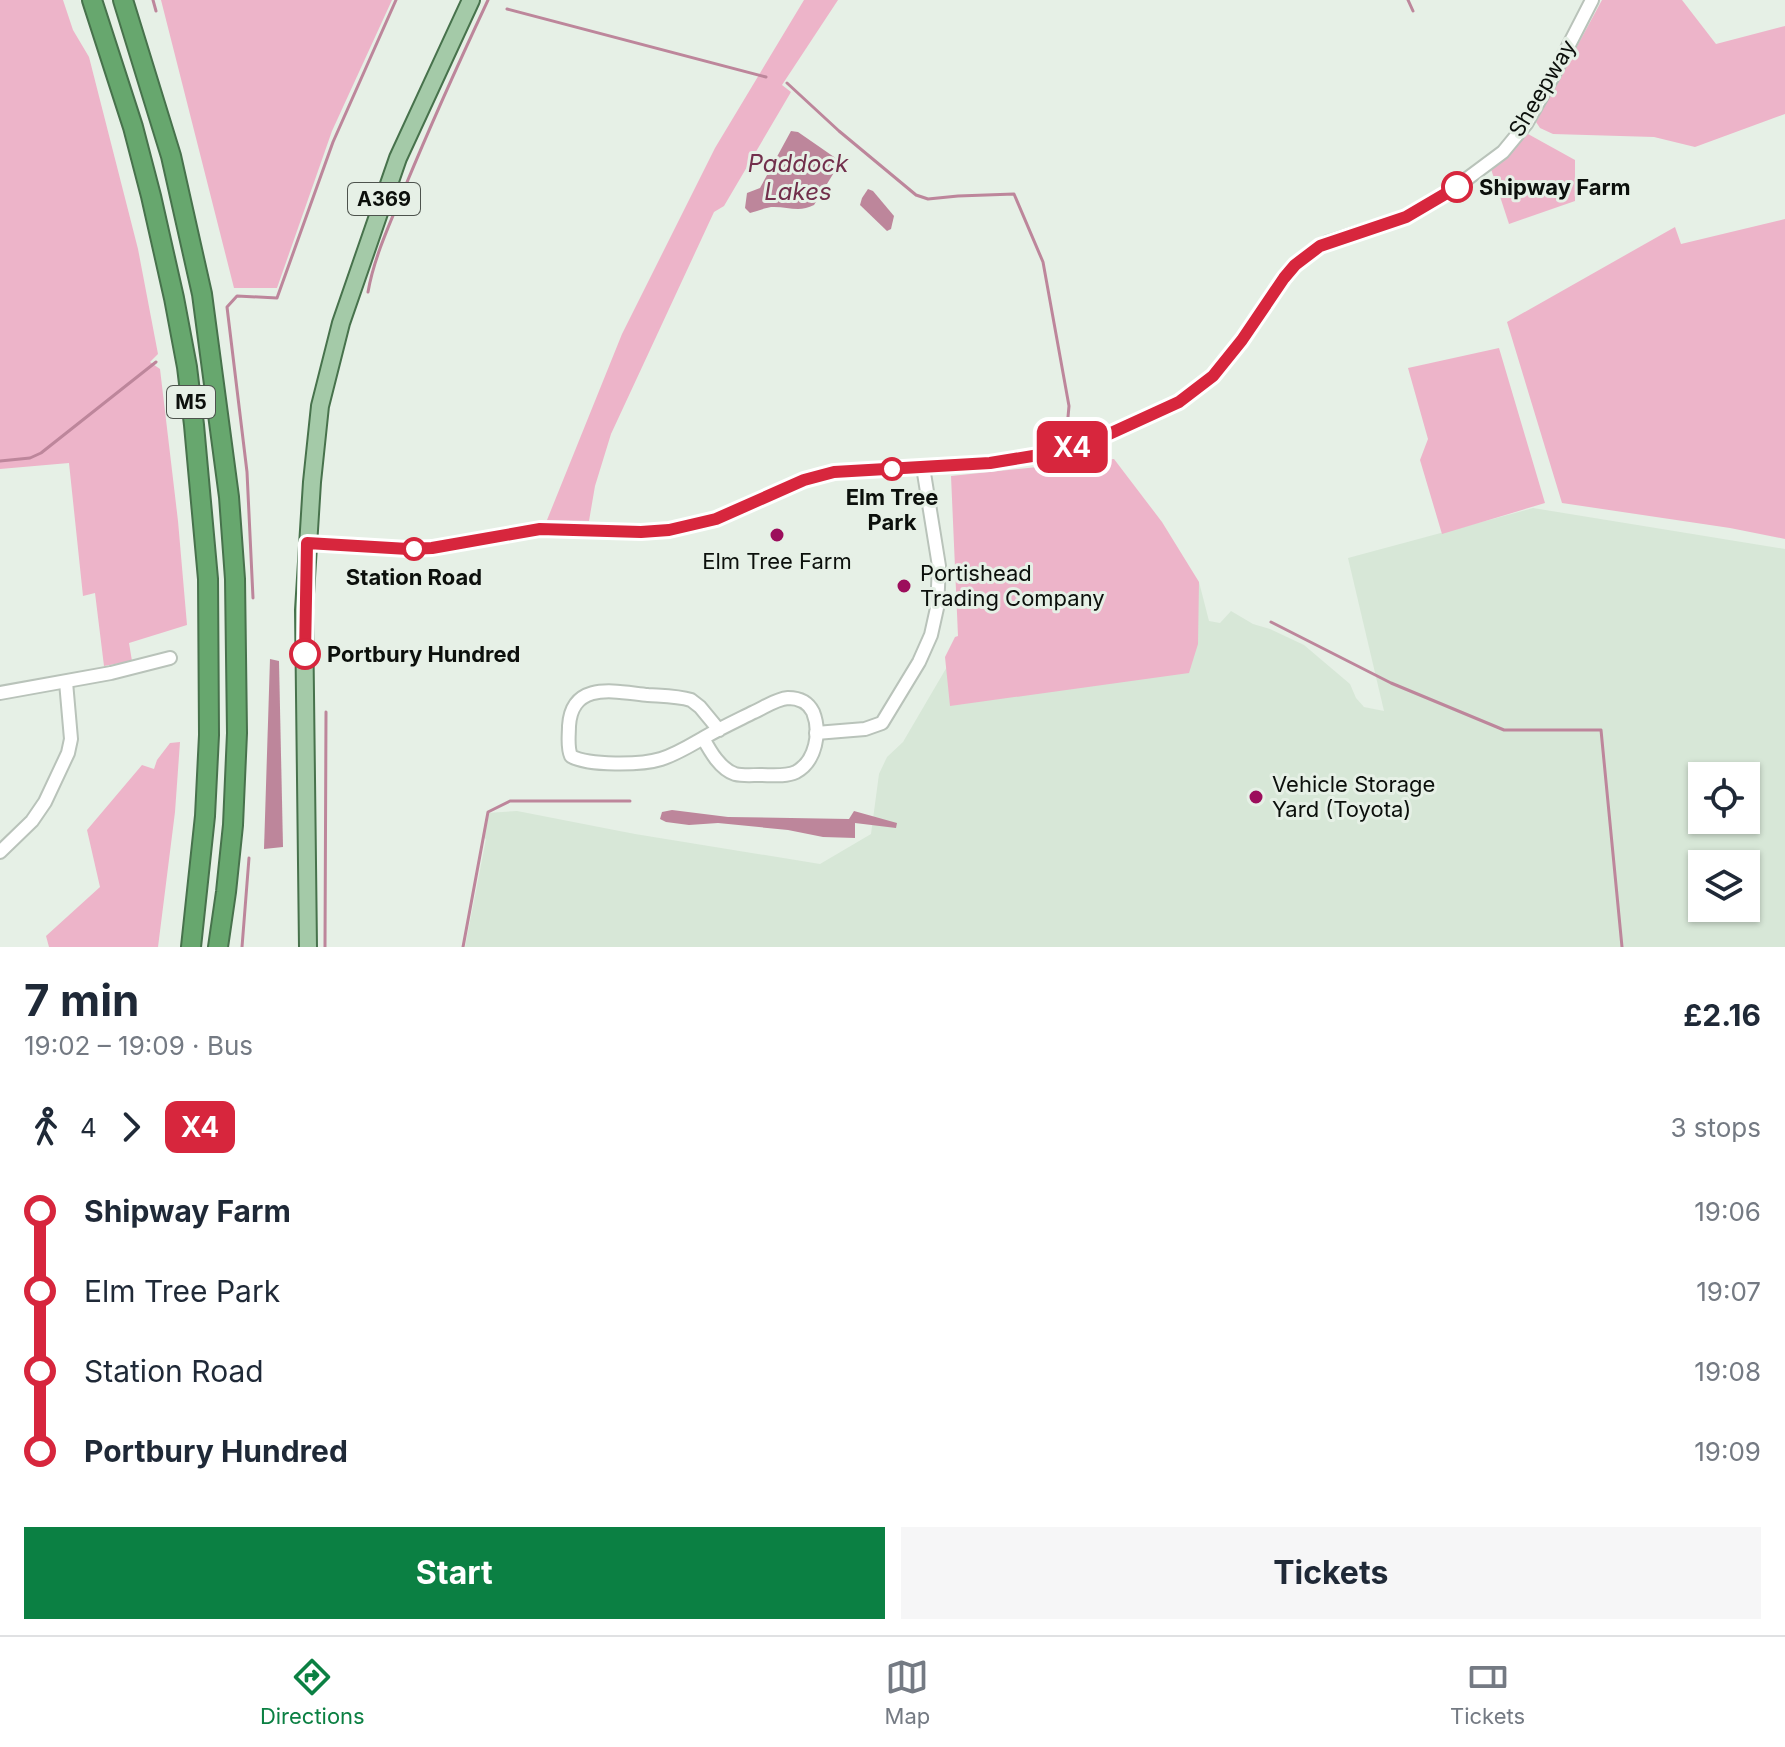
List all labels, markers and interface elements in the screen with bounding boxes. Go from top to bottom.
street label: Sheepway [1503,35,1581,141]
water label: Paddock Lakes [748,149,849,206]
marker: Shipway Farm [1442,172,1472,202]
place label: Shipway Farm [1479,174,1631,200]
road number: A369 [348,183,420,215]
road number: M5 [167,386,215,418]
line badge: X4 [1036,421,1108,473]
text: X4 [1053,430,1091,464]
marker: Elm Tree Park [881,458,903,480]
place label: Elm Tree Park [846,484,938,535]
marker: Elm Tree Farm [768,526,786,544]
marker: Station Road [403,538,425,560]
place label: Elm Tree Farm [702,548,852,574]
place label: Portishead Trading Company [920,560,1105,611]
place label: Station Road [346,564,482,590]
marker: Portishead Trading Company [895,577,913,595]
marker: Portbury Hundred [290,639,320,669]
place label: Portbury Hundred [327,641,520,667]
map controls [1688,762,1760,922]
button: locate [1688,762,1760,834]
place label: Vehicle Storage Yard (Toyota) [1272,771,1435,822]
marker: Vehicle Storage Yard (Toyota) [1247,788,1265,806]
button: layers [1688,850,1760,922]
text: 7 min [24,973,139,1027]
text: £2.16 [1683,997,1761,1033]
text: 19:02 – 19:09 · Bus [24,1030,253,1061]
icon: walk [24,1105,68,1149]
icon: forward [109,1105,153,1149]
text: X4 [181,1110,219,1144]
text: 4 [80,1112,97,1143]
text: 3 stops [1670,1112,1761,1143]
text: Shipway Farm [84,1193,291,1229]
text: 19:06 [1694,1196,1761,1227]
text: Elm Tree Park [84,1273,280,1309]
text: 19:07 [1696,1276,1761,1307]
text: Station Road [84,1353,264,1389]
text: 19:08 [1694,1356,1761,1387]
text: Portbury Hundred [84,1433,348,1469]
text: 19:09 [1694,1436,1761,1467]
button: Start [24,1527,885,1619]
button: Tickets [901,1527,1761,1619]
tab: Directions [260,1655,365,1729]
tab: Map [885,1655,930,1729]
tab: Tickets [1450,1655,1525,1729]

